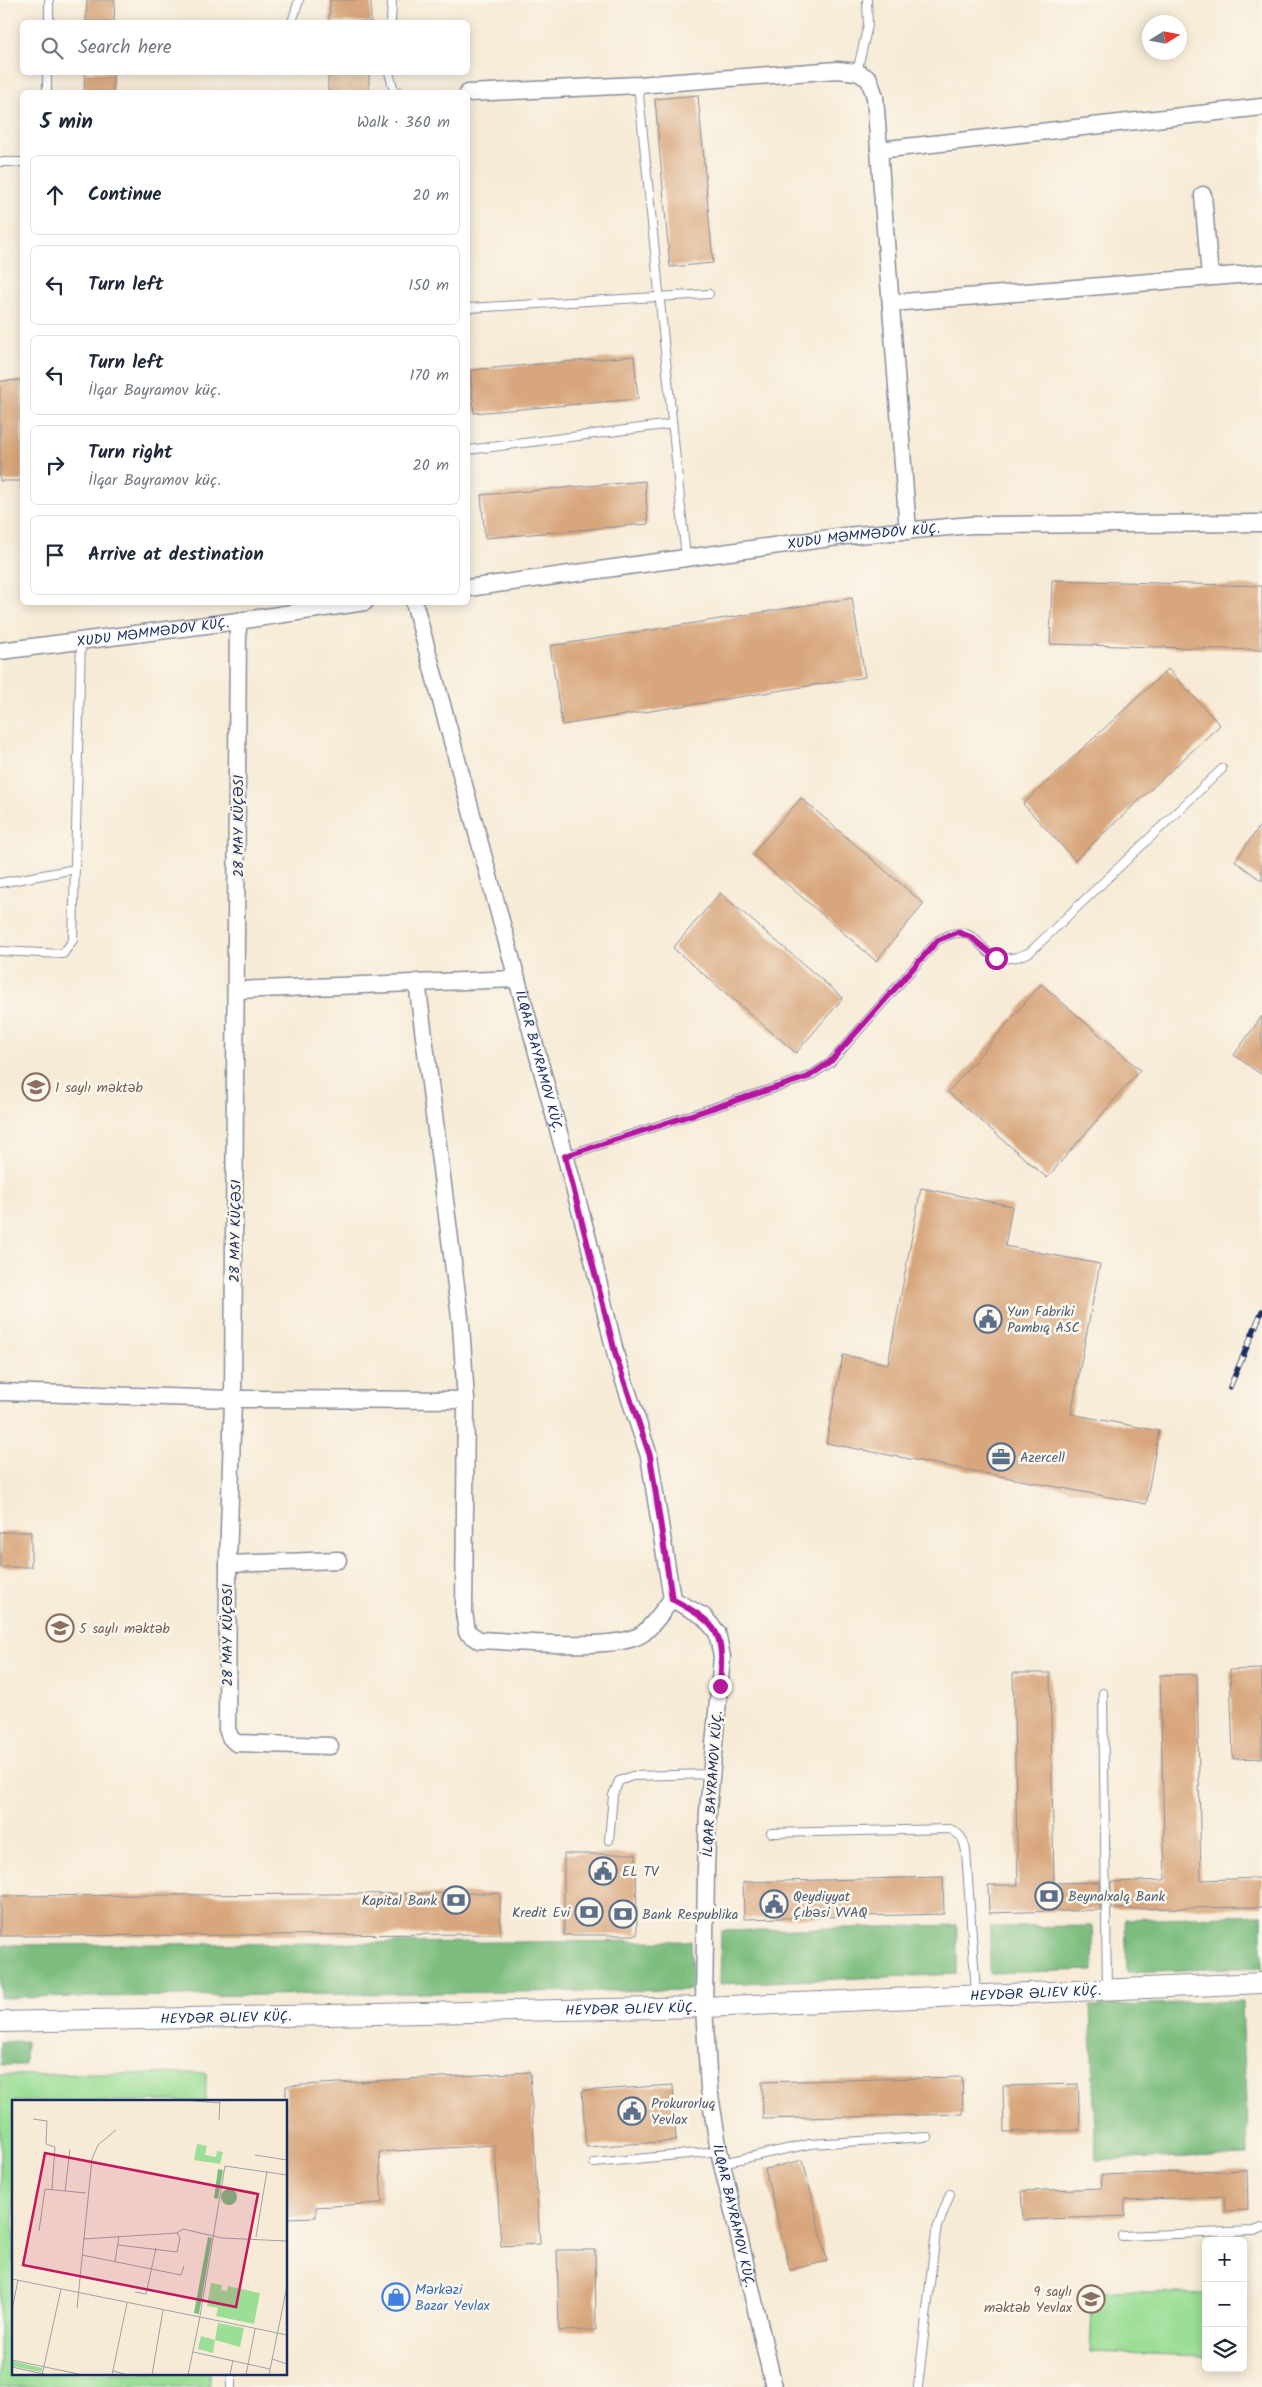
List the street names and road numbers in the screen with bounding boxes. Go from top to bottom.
street label: XUDU MƏMMƏDOV KÜÇ. [786,518,941,556]
street label: XUDU MƏMMƏDOV KÜÇ. [75,612,230,653]
street label: 28 MAY KÜÇƏSI [228,775,250,877]
street label: İLQAR BAYRAMOV KÜÇ. [509,988,568,1135]
street label: 28 MAY KÜÇƏSI [224,1179,248,1283]
street label: 28 MAY KÜÇƏSI [217,1584,239,1686]
street label: İLQAR BAYRAMOV KÜÇ. [697,1710,729,1858]
street label: HEYDƏR ƏLIEV KÜÇ. [970,1980,1102,2008]
street label: HEYDƏR ƏLIEV KÜÇ. [565,1997,697,2022]
street label: HEYDƏR ƏLIEV KÜÇ. [160,2006,292,2031]
street label: İLQAR BAYRAMOV KÜÇ. [706,2143,760,2290]

